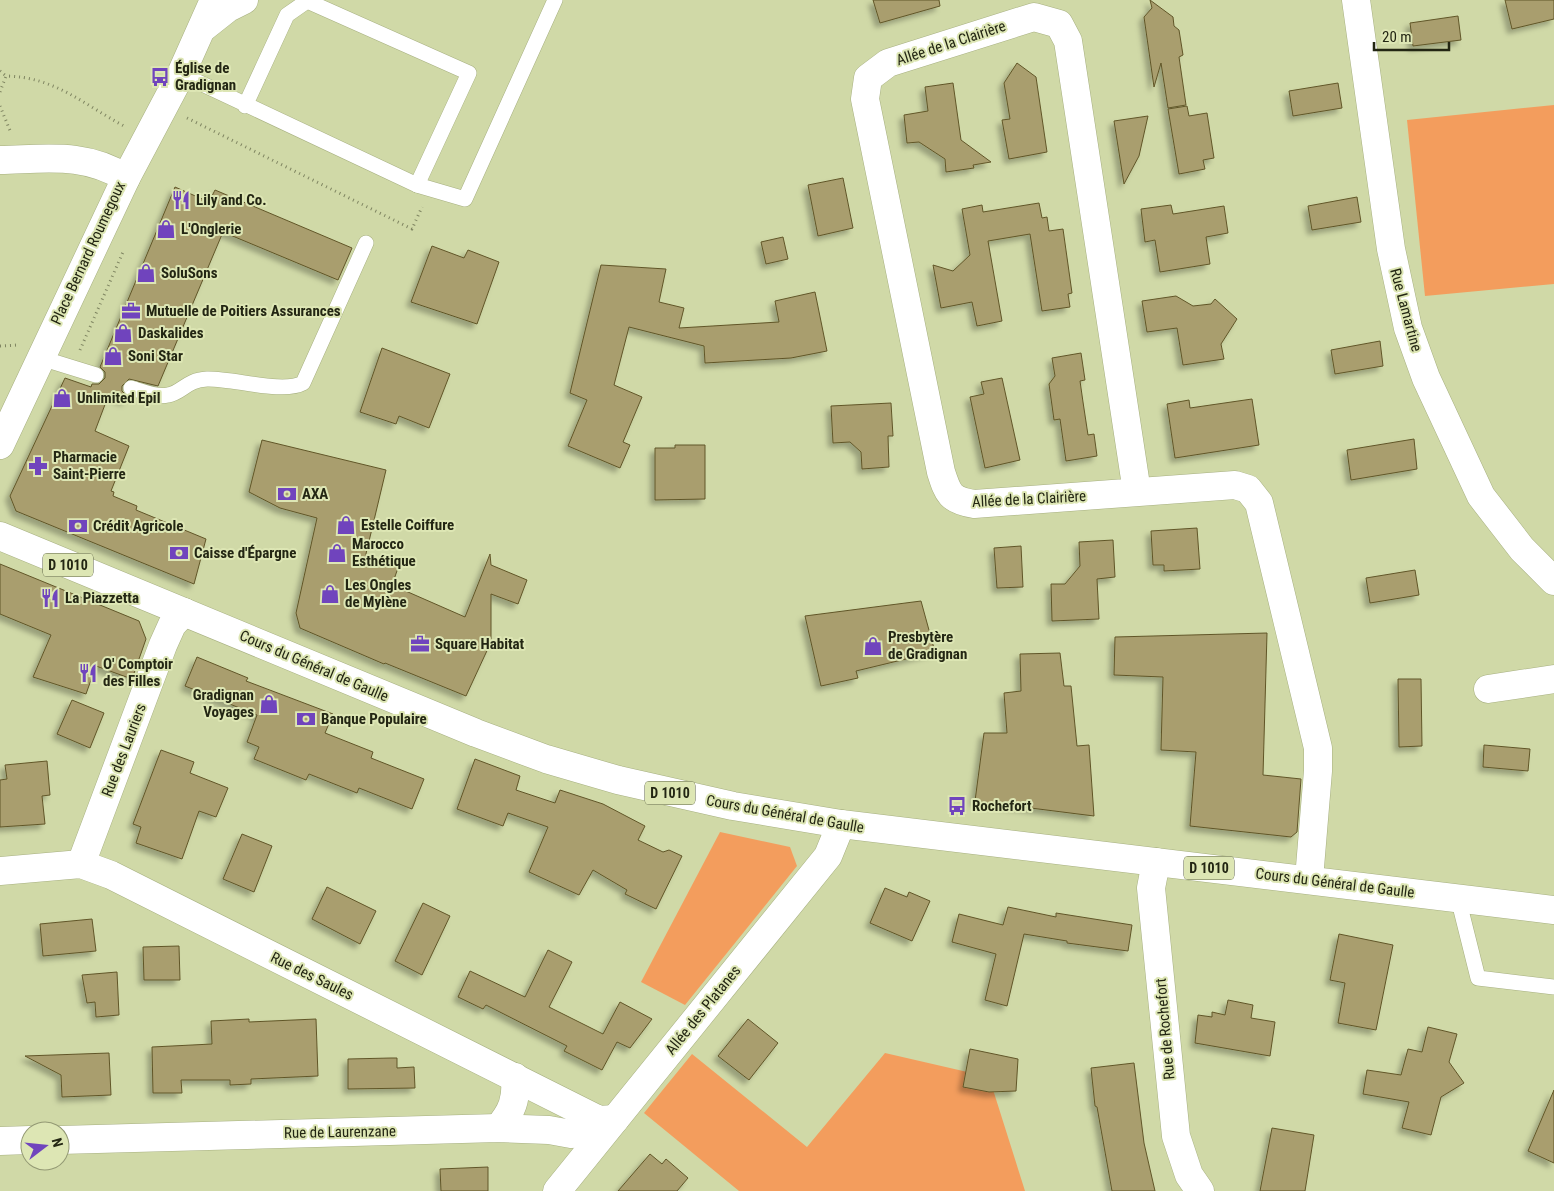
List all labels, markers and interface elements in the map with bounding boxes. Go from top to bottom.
street label: Allée de la Clairière [894,17,1008,69]
scale bar [1374,20,1449,52]
text: 20 m [1382,28,1412,46]
place label: Église de Gradignan [175,59,236,94]
bus stop icon: Église de Gradignan [149,66,171,88]
street label: Place Bernard Roumegoux [47,178,129,327]
restaurant icon: Lily and Co. [170,189,192,211]
place label: Lily and Co. [196,191,267,209]
shop icon: L'Onglerie [155,218,177,240]
place label: L'Onglerie [181,220,241,238]
shop icon: SoluSons [135,262,157,284]
place label: SoluSons [161,264,218,282]
street label: Rue Lamartine [1386,266,1426,354]
office icon: Mutuelle de Poitiers Assurances [120,300,142,322]
place label: Mutuelle de Poitiers Assurances [146,302,341,320]
shop icon: Daskalides [112,322,134,344]
place label: Daskalides [138,324,204,342]
shop icon: Soni Star [102,345,124,367]
place label: Soni Star [128,347,183,365]
shop icon: Unlimited Epil [51,387,73,409]
place label: Unlimited Epil [77,389,160,407]
place label: Pharmacie Saint-Pierre [53,448,126,483]
pharmacy icon: Pharmacie Saint-Pierre [27,455,49,477]
bank icon: AXA [276,483,298,505]
place label: AXA [302,485,328,503]
street label: Allée de la Clairière [972,487,1086,511]
shop icon: Estelle Coiffure [335,514,357,536]
bank icon: Crédit Agricole [67,515,89,537]
place label: Estelle Coiffure [361,516,454,534]
place label: Crédit Agricole [93,517,183,535]
place label: Marocco Esthétique [352,535,416,570]
bank icon: Caisse d'Épargne [168,542,190,564]
shop icon: Marocco Esthétique [326,542,348,564]
place label: Caisse d'Épargne [194,544,296,562]
road number: D 1010 [43,554,93,576]
place label: Les Ongles de Mylène [345,576,412,611]
shop icon: Les Ongles de Mylène [319,583,341,605]
restaurant icon: La Piazzetta [39,587,61,609]
place label: La Piazzetta [65,589,139,607]
street label: Cours du Général de Gaulle [237,626,391,706]
place label: Presbytère de Gradignan [888,628,967,663]
office icon: Square Habitat [409,633,431,655]
place label: Square Habitat [435,635,525,653]
shop icon: Presbytère de Gradignan [862,635,884,657]
place label: O' Comptoir des Filles [103,655,173,690]
restaurant icon: O' Comptoir des Filles [77,662,99,684]
place label: Gradignan Voyages [193,686,254,721]
shop icon: Gradignan Voyages [258,693,280,715]
street label: Rue des Lauriers [98,701,150,799]
bank icon: Banque Populaire [295,708,317,730]
place label: Banque Populaire [321,710,427,728]
road number: D 1010 [645,781,695,804]
street label: Cours du Général de Gaulle [705,791,865,837]
bus stop icon: Rochefort [946,795,968,817]
place label: Rochefort [972,797,1032,815]
road number: D 1010 [1184,856,1234,880]
street label: Cours du Général de Gaulle [1255,864,1415,902]
street label: Rue des Saules [268,948,357,1004]
street label: Allée des Platanes [662,962,745,1058]
street label: Rue de Rochefort [1152,977,1178,1081]
north arrow [20,1121,70,1171]
street label: Rue de Laurenzane [284,1122,396,1142]
text: N [49,1136,66,1149]

